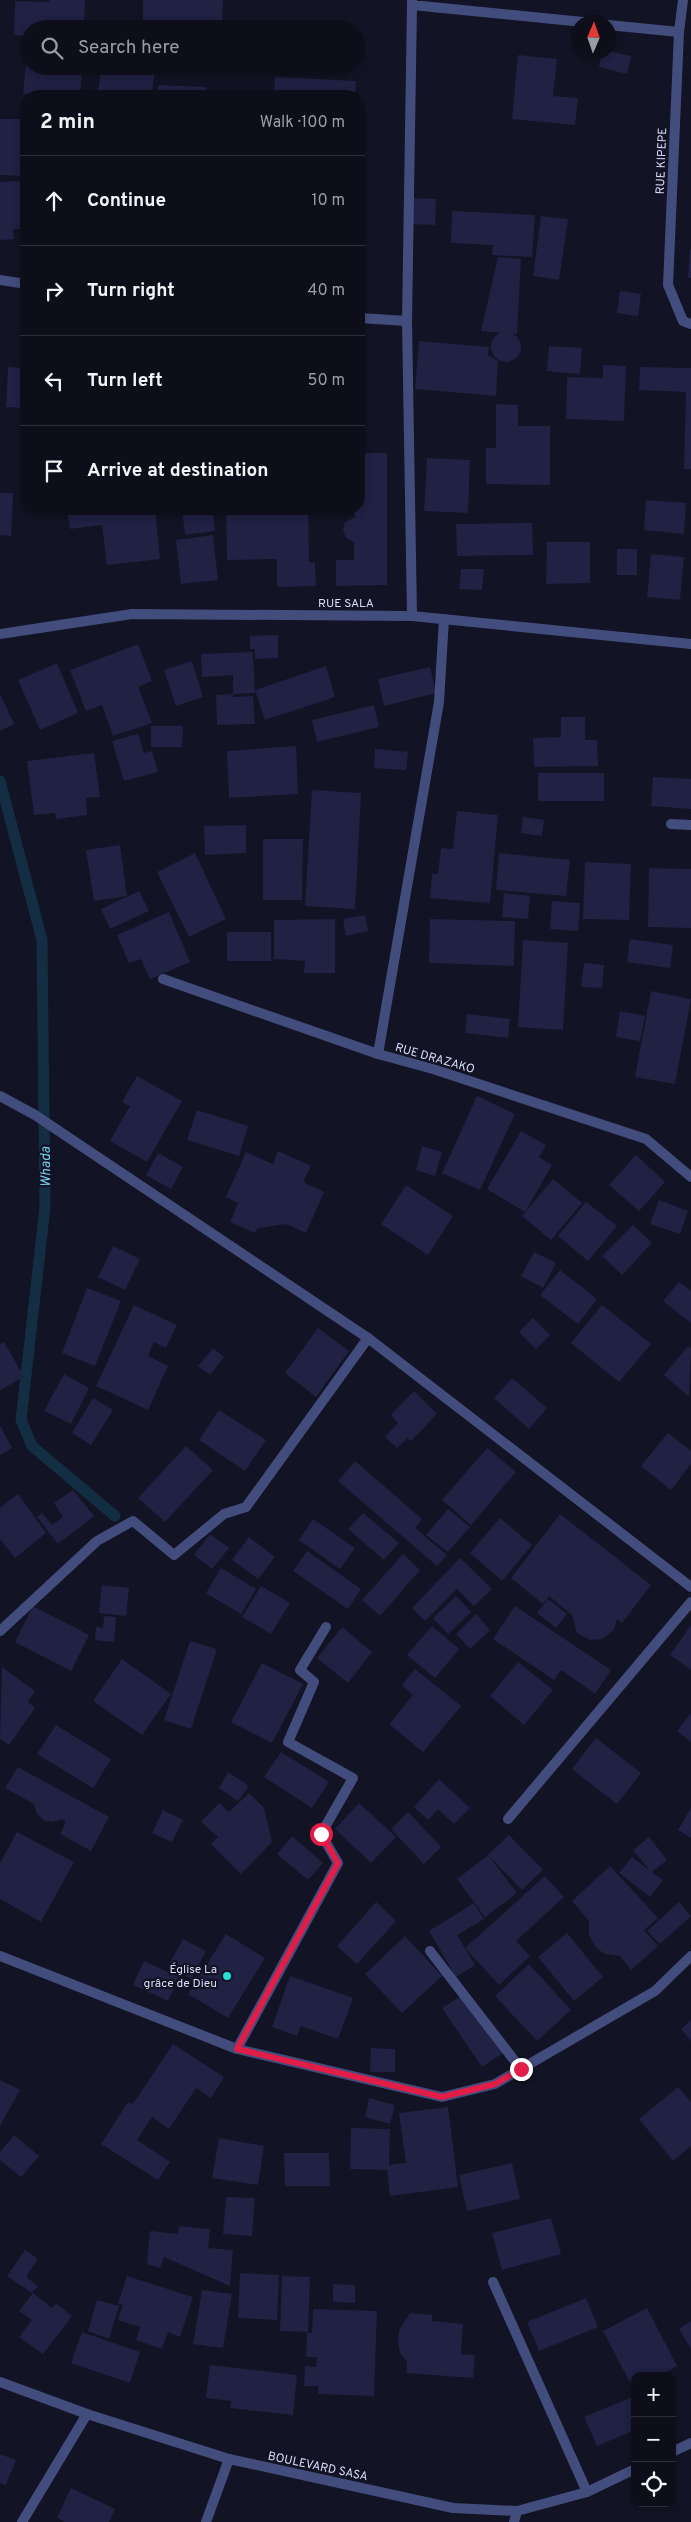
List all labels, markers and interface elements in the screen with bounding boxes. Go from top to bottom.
north arrow [571,15,616,60]
search box [20,20,365,75]
icon: search [38,34,66,62]
text: Search here [78,36,180,60]
text: 2 min [40,109,95,136]
text: Walk · 100 m [260,113,345,133]
street label: RUE KIPEPE [653,127,671,195]
icon: ahead [40,187,68,215]
text: Continue [87,189,166,213]
text: 10 m [311,191,345,211]
icon: right [40,277,68,305]
text: Turn right [87,279,175,303]
text: 40 m [307,281,345,301]
icon: left [40,367,68,395]
text: Turn left [87,369,163,393]
text: 50 m [308,371,345,391]
icon: arrive [40,457,68,485]
text: Arrive at destination [87,459,268,483]
street label: RUE SALA [318,596,374,612]
street label: RUE DRAZAKO [393,1040,476,1078]
water label: Whada [38,1146,55,1188]
route start [310,1823,333,1846]
place label: Église La grâce de Dieu [144,1962,217,1992]
marker: Église La grâce de Dieu [221,1970,233,1982]
route end [510,2058,533,2081]
map controls [631,2372,676,2507]
button: + [631,2372,676,2417]
button: − [631,2417,676,2462]
street label: BOULEVARD SASA [266,2449,369,2485]
button: locate [631,2462,676,2507]

